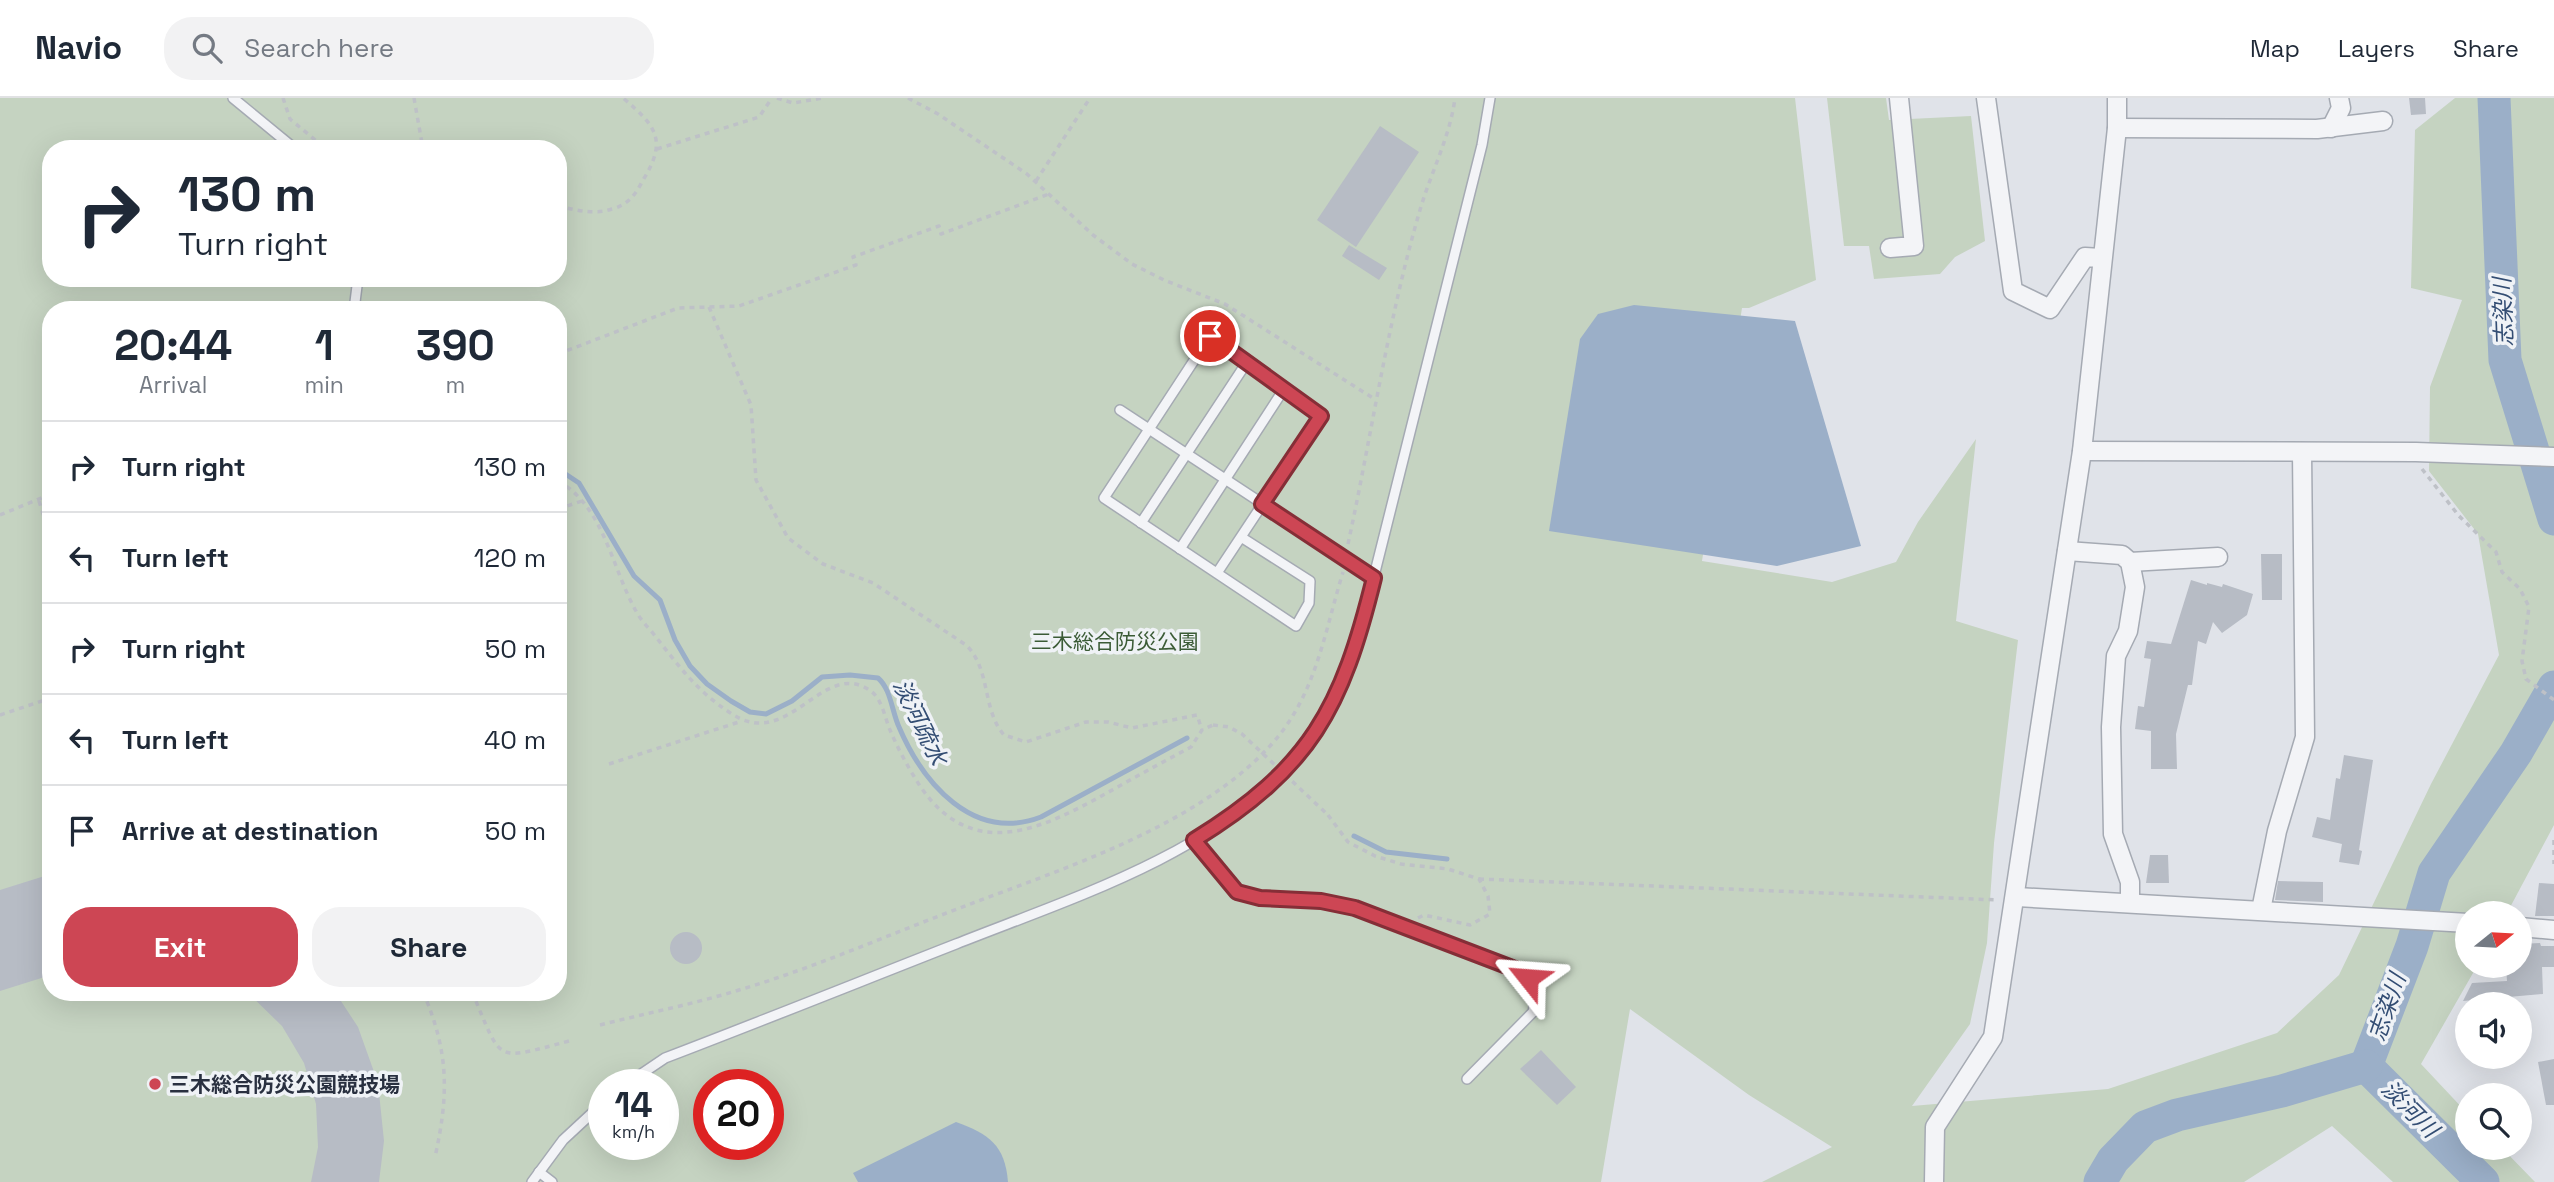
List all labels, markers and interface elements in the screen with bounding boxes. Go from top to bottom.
search box [164,17,654,80]
text: Navio [35,27,122,69]
icon: search [188,29,226,67]
text: Search here [244,31,394,65]
text: Map [2250,33,2300,64]
text: Layers [2338,33,2415,64]
text: Share [2453,33,2519,64]
text: 130 m [178,163,316,225]
icon: right [63,168,154,259]
text: Turn right [178,224,328,264]
water label: 志染川 [2487,274,2519,347]
pin [1180,306,1240,366]
icon: arrive [1191,317,1229,355]
text: 20:44 [114,319,232,372]
text: 1 [315,319,334,372]
text: 390 [416,319,495,372]
text: Arrival [139,370,207,400]
text: min [304,370,344,400]
text: m [446,370,465,400]
icon: right [63,448,101,486]
text: Turn right [122,450,246,484]
text: 130 m [474,450,546,484]
icon: left [63,539,101,577]
text: Turn left [122,541,229,575]
text: 120 m [474,541,546,575]
park label: 三木総合防災公園 [1031,628,1199,655]
icon: right [63,630,101,668]
text: Turn right [122,632,246,666]
text: 50 m [485,632,546,666]
water label: 淡河疏水 [886,674,955,773]
icon: left [63,721,101,759]
text: Turn left [122,723,229,757]
text: 40 m [484,723,546,757]
icon: arrive [63,812,101,850]
text: Arrive at destination [122,814,379,848]
text: 50 m [485,814,546,848]
north arrow [2455,901,2532,978]
map controls [2455,901,2532,1160]
button: Exit [63,907,298,987]
button: Share [312,907,546,987]
position arrow [1491,941,1565,1015]
water label: 志染川 [2362,967,2413,1045]
button: sound [2455,992,2532,1069]
speed limit sign: 20 [693,1069,784,1160]
place label: 三木総合防災公園競技場 [169,1071,400,1098]
water label: 淡河川 [2375,1074,2447,1146]
marker: 三木総合防災公園競技場 [147,1076,163,1092]
text: 14 [614,1083,653,1127]
button: search [2455,1083,2532,1160]
text: km/h [612,1120,655,1143]

